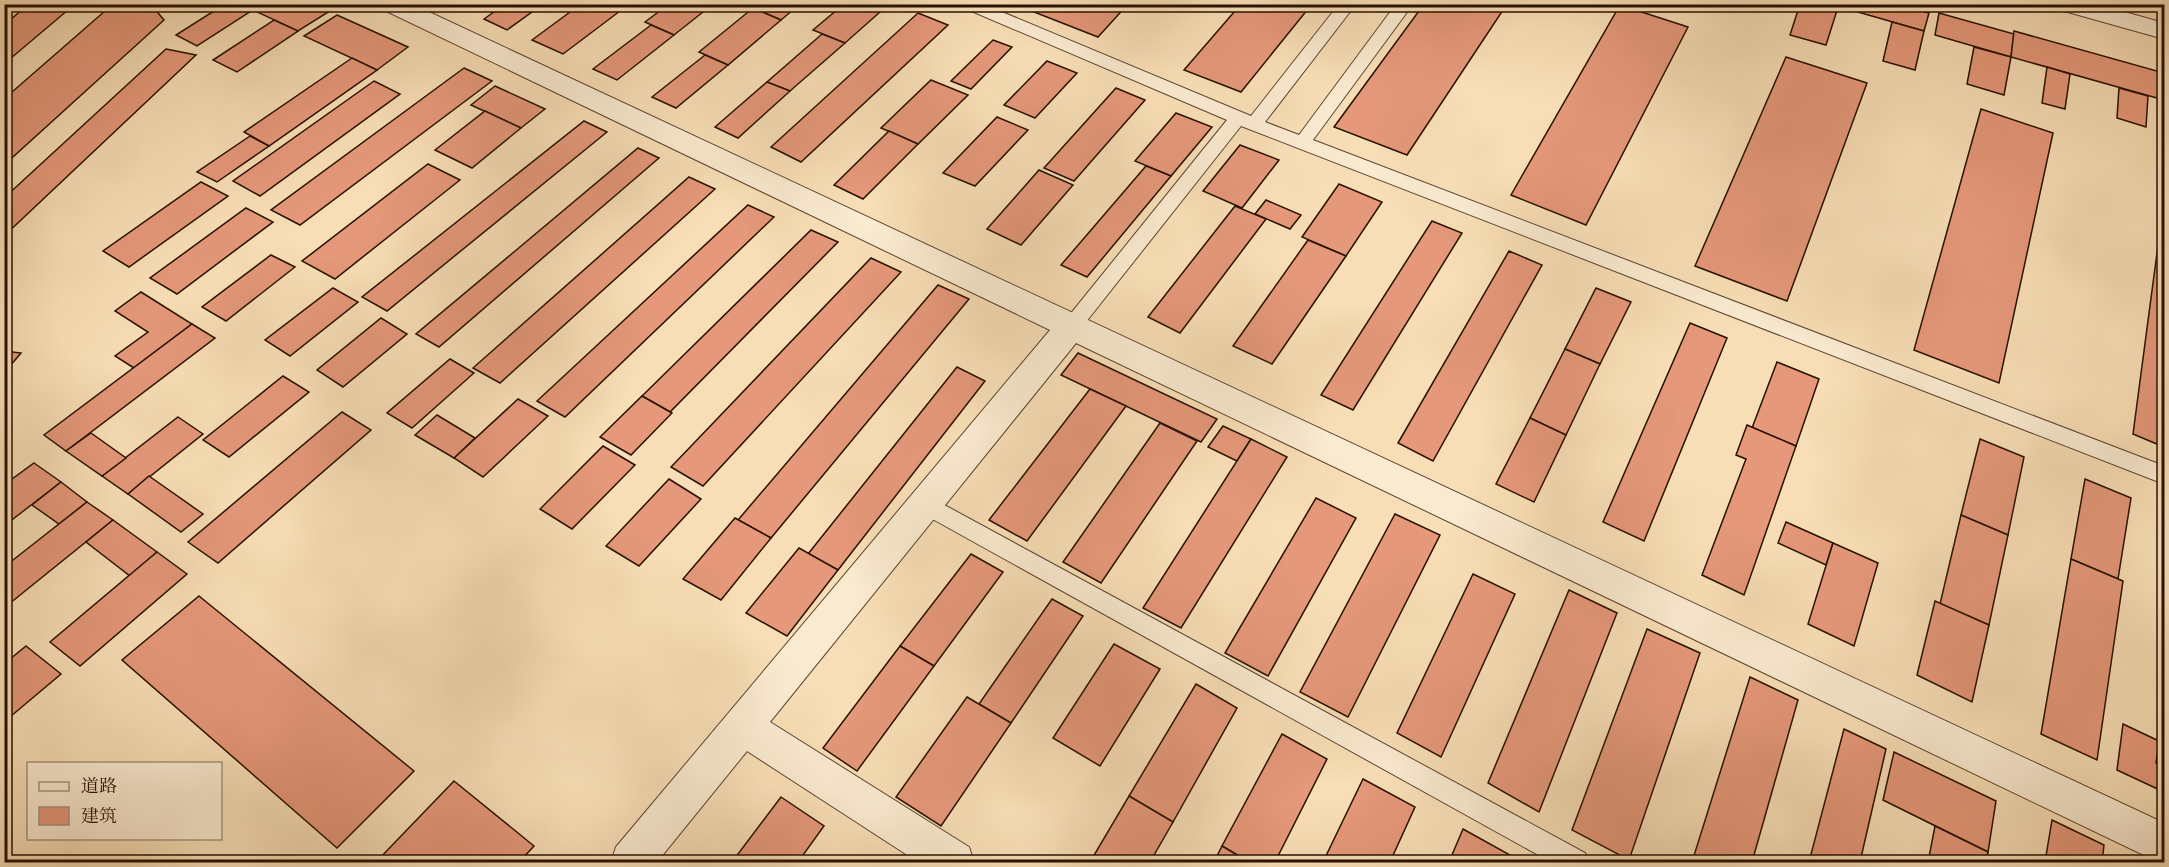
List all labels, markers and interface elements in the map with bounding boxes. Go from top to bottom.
legend [27,762,222,840]
text: 道路 [81,775,117,798]
text: 建筑 [81,805,117,828]

